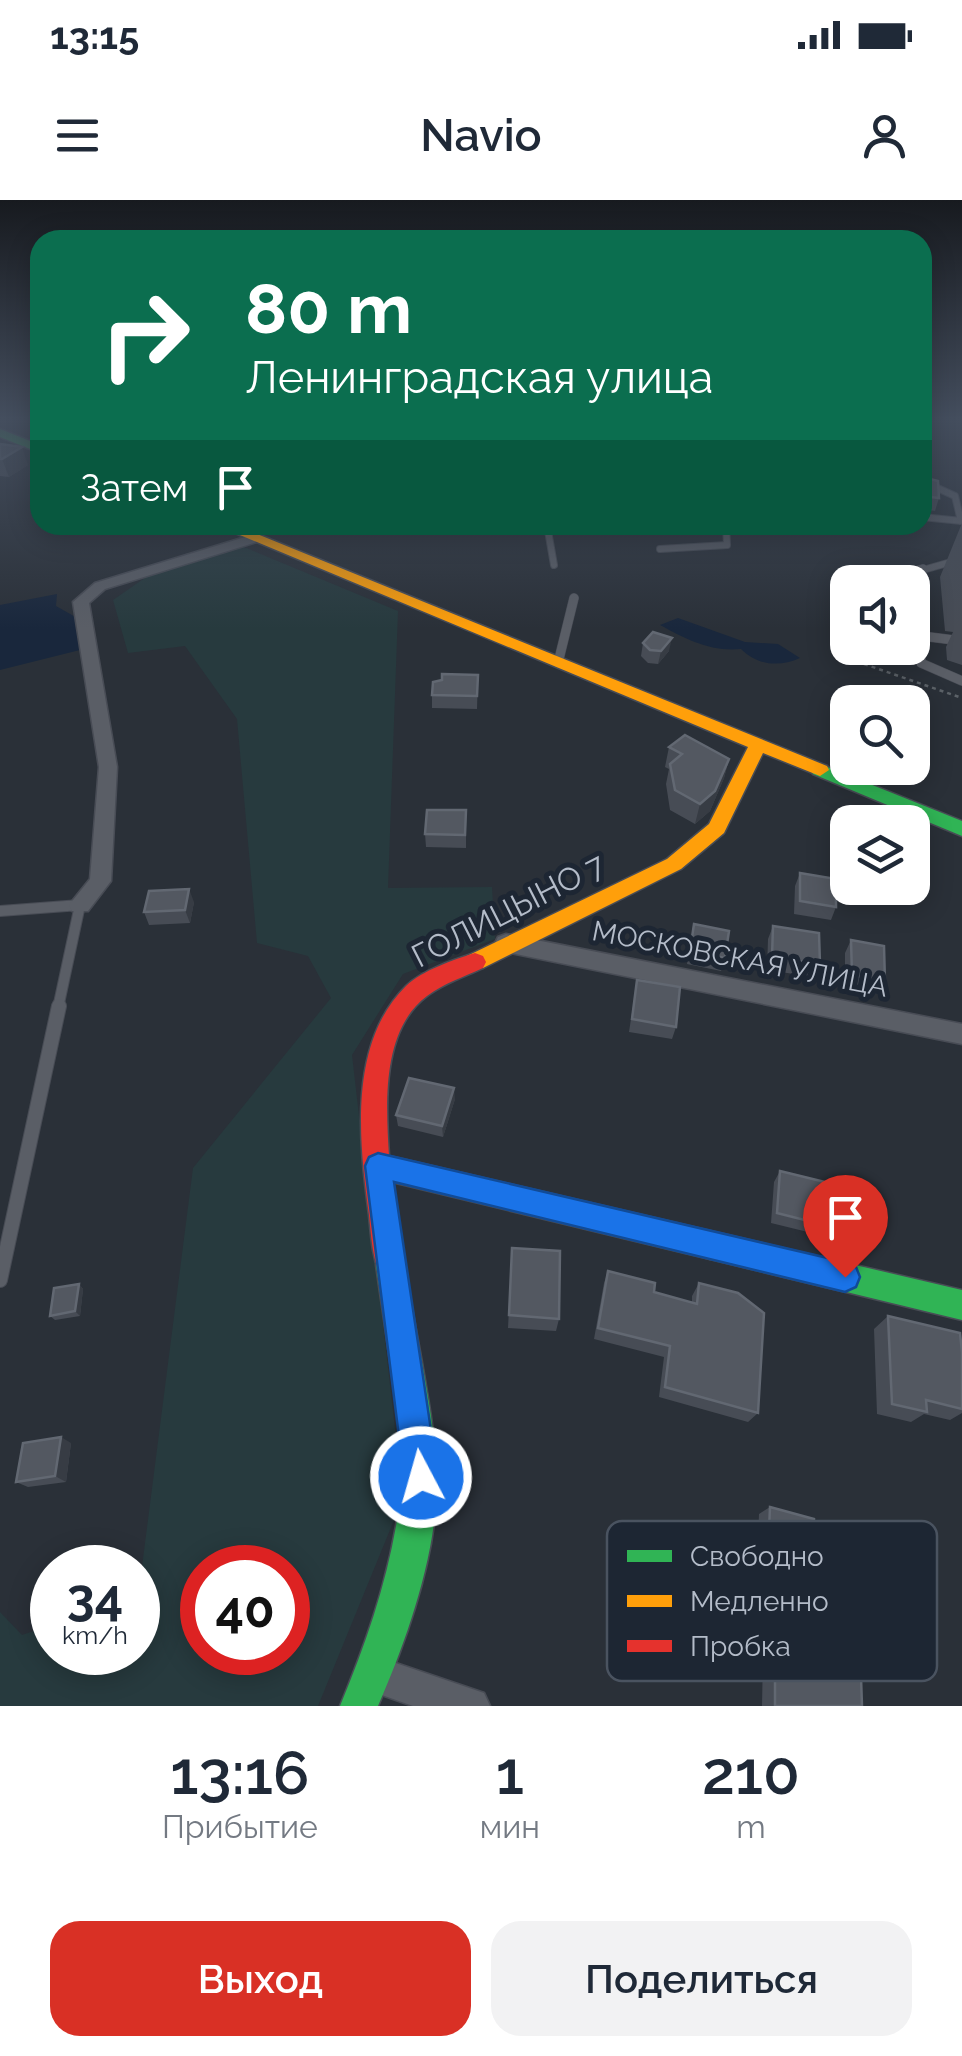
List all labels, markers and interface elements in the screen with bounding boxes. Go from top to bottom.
text: 13:15 [50,13,139,58]
icon: menu [50,108,105,163]
icon: person [857,108,912,163]
text: Navio [420,109,542,162]
text: 80 m [245,267,412,349]
icon: right [80,270,210,400]
text: Ленинградская улица [245,351,713,404]
icon: arrive [208,460,263,515]
text: Затем [80,465,188,510]
map controls [830,565,930,905]
button: sound [830,565,930,665]
button: search [830,685,930,785]
button: layers [830,805,930,905]
street label: ГОЛИЦЫНО 7 [405,845,611,975]
street label: МОСКОВСКАЯ УЛИЦА [589,914,891,1004]
pin [803,1175,888,1278]
icon: arrive [818,1190,873,1245]
position arrow [369,1425,473,1529]
legend [607,1521,937,1681]
text: Свободно [690,1540,824,1573]
speed limit sign: 40 [180,1545,310,1675]
text: 34 [67,1568,123,1627]
text: Медленно [690,1585,829,1618]
text: km/h [62,1620,128,1650]
text: Пробка [690,1630,791,1663]
text: 13:16 [170,1738,310,1808]
text: 1 [496,1738,524,1808]
text: 210 [702,1738,800,1808]
text: Прибытие [162,1808,318,1845]
text: мин [480,1808,540,1845]
text: m [736,1808,766,1845]
button: Выход [50,1921,471,2036]
button: Поделиться [491,1921,912,2036]

